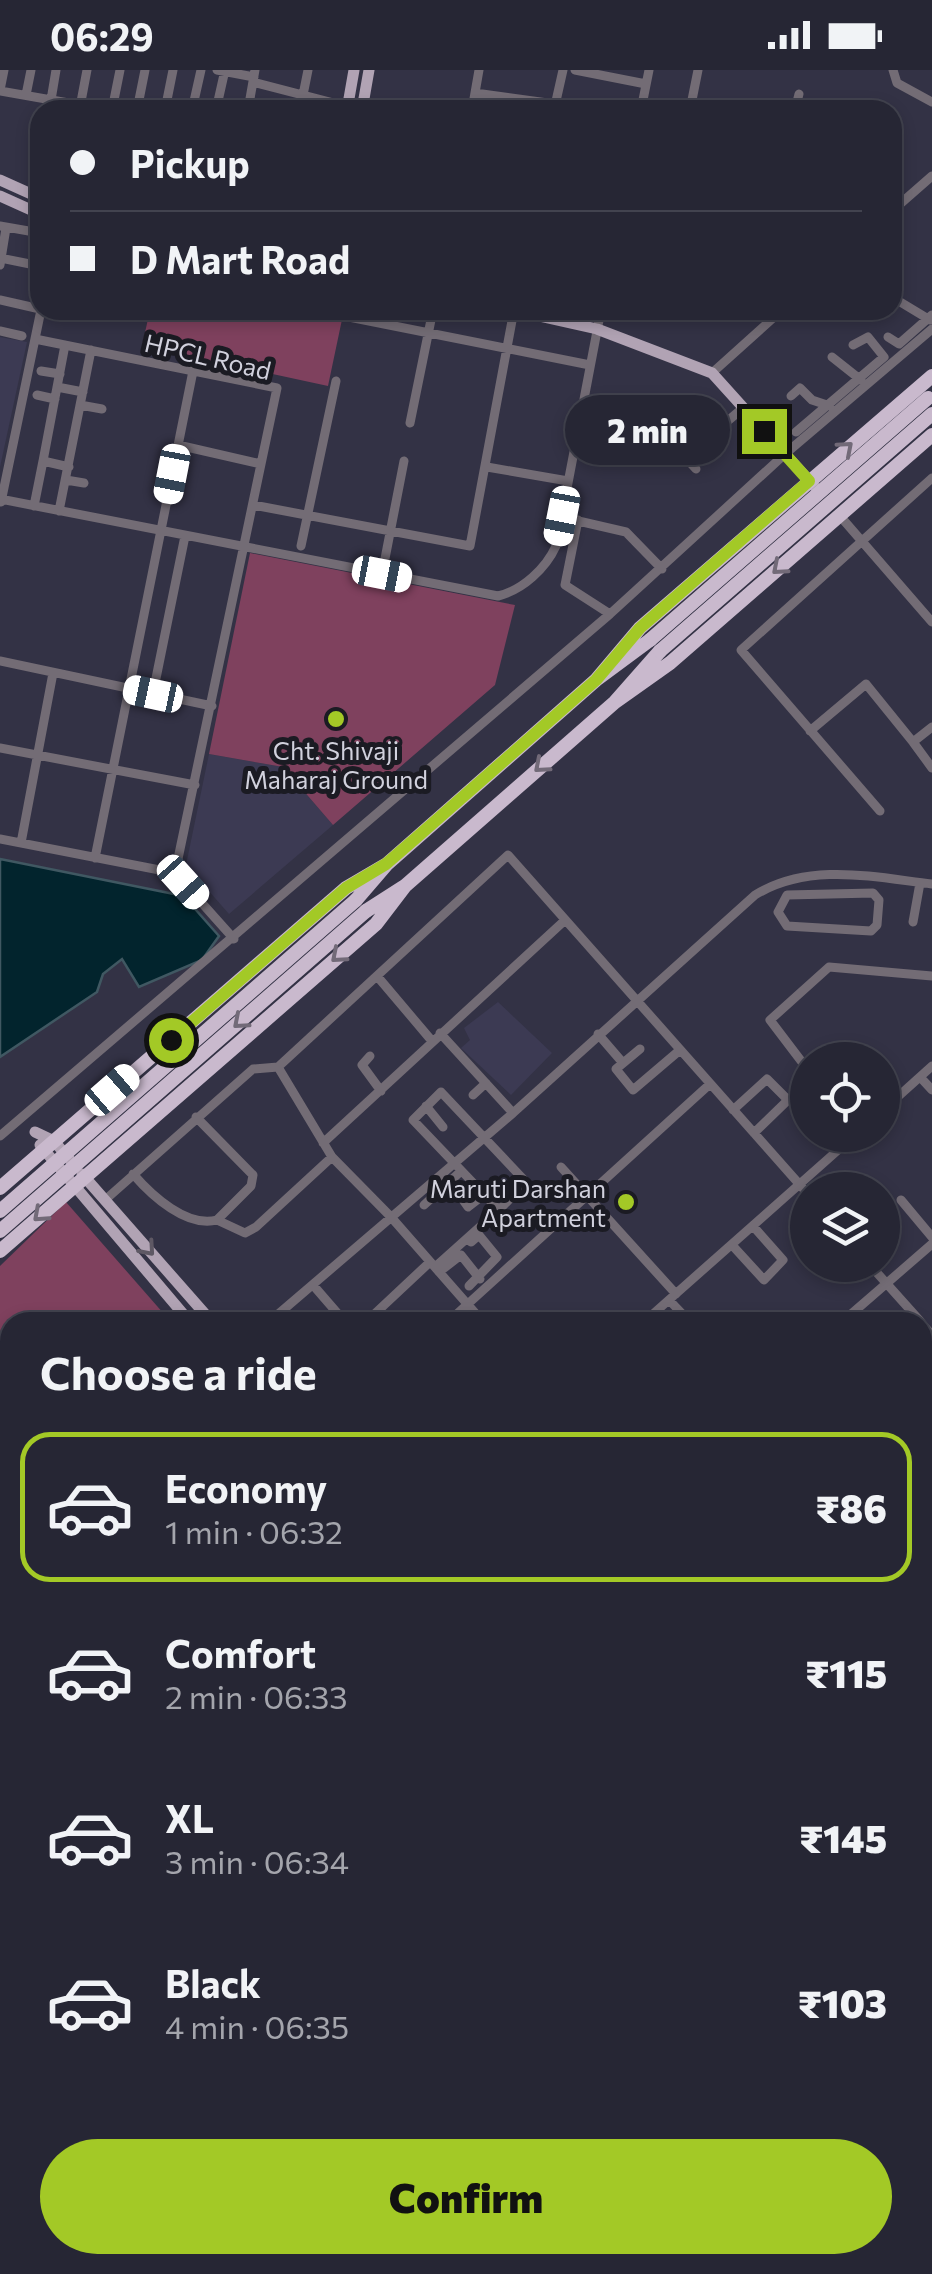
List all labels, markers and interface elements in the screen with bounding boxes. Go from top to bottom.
text: 06:29 [50,12,154,59]
text: Pickup [130,139,250,186]
text: D Mart Road [130,235,350,282]
street label: HPCL Road [142,327,274,385]
callout: 2 min [564,396,729,466]
route end [742,409,787,454]
text: 2 min [607,410,688,450]
one-way arrow [835,441,853,459]
car [152,442,192,506]
car [542,484,582,548]
car [350,554,414,594]
one-way arrow [773,557,791,575]
car [121,673,185,715]
marker: Cht. Shivaji Maharaj Ground [325,708,347,730]
place label: Cht. Shivaji Maharaj Ground [244,735,428,794]
one-way arrow [535,755,553,773]
car [152,850,214,914]
one-way arrow [332,945,350,963]
one-way arrow [233,1010,251,1028]
route start [149,1018,194,1063]
map controls [790,1042,900,1282]
button: locate [790,1042,900,1152]
car [80,1059,144,1121]
button: layers [790,1172,900,1282]
place label: Maruti Darshan Apartment [430,1173,606,1232]
marker: Maruti Darshan Apartment [615,1191,637,1213]
one-way arrow [34,1204,52,1222]
one-way arrow [136,1238,154,1256]
text: Choose a ride [40,1344,317,1399]
icon: car [45,1462,135,1552]
text: Economy [165,1464,327,1511]
text: ₹86 [816,1484,887,1531]
text: 1 min · 06:32 [165,1511,343,1551]
icon: car [45,1627,135,1717]
text: Comfort [165,1629,316,1676]
text: ₹115 [805,1649,887,1696]
text: 2 min · 06:33 [165,1676,347,1716]
icon: car [45,1792,135,1882]
text: XL [165,1794,214,1841]
text: ₹145 [799,1814,887,1861]
text: 3 min · 06:34 [165,1841,349,1881]
icon: car [45,1957,135,2047]
text: Black [165,1959,261,2006]
text: ₹103 [798,1979,887,2026]
text: 4 min · 06:35 [165,2006,349,2046]
button: Confirm [40,2139,892,2254]

